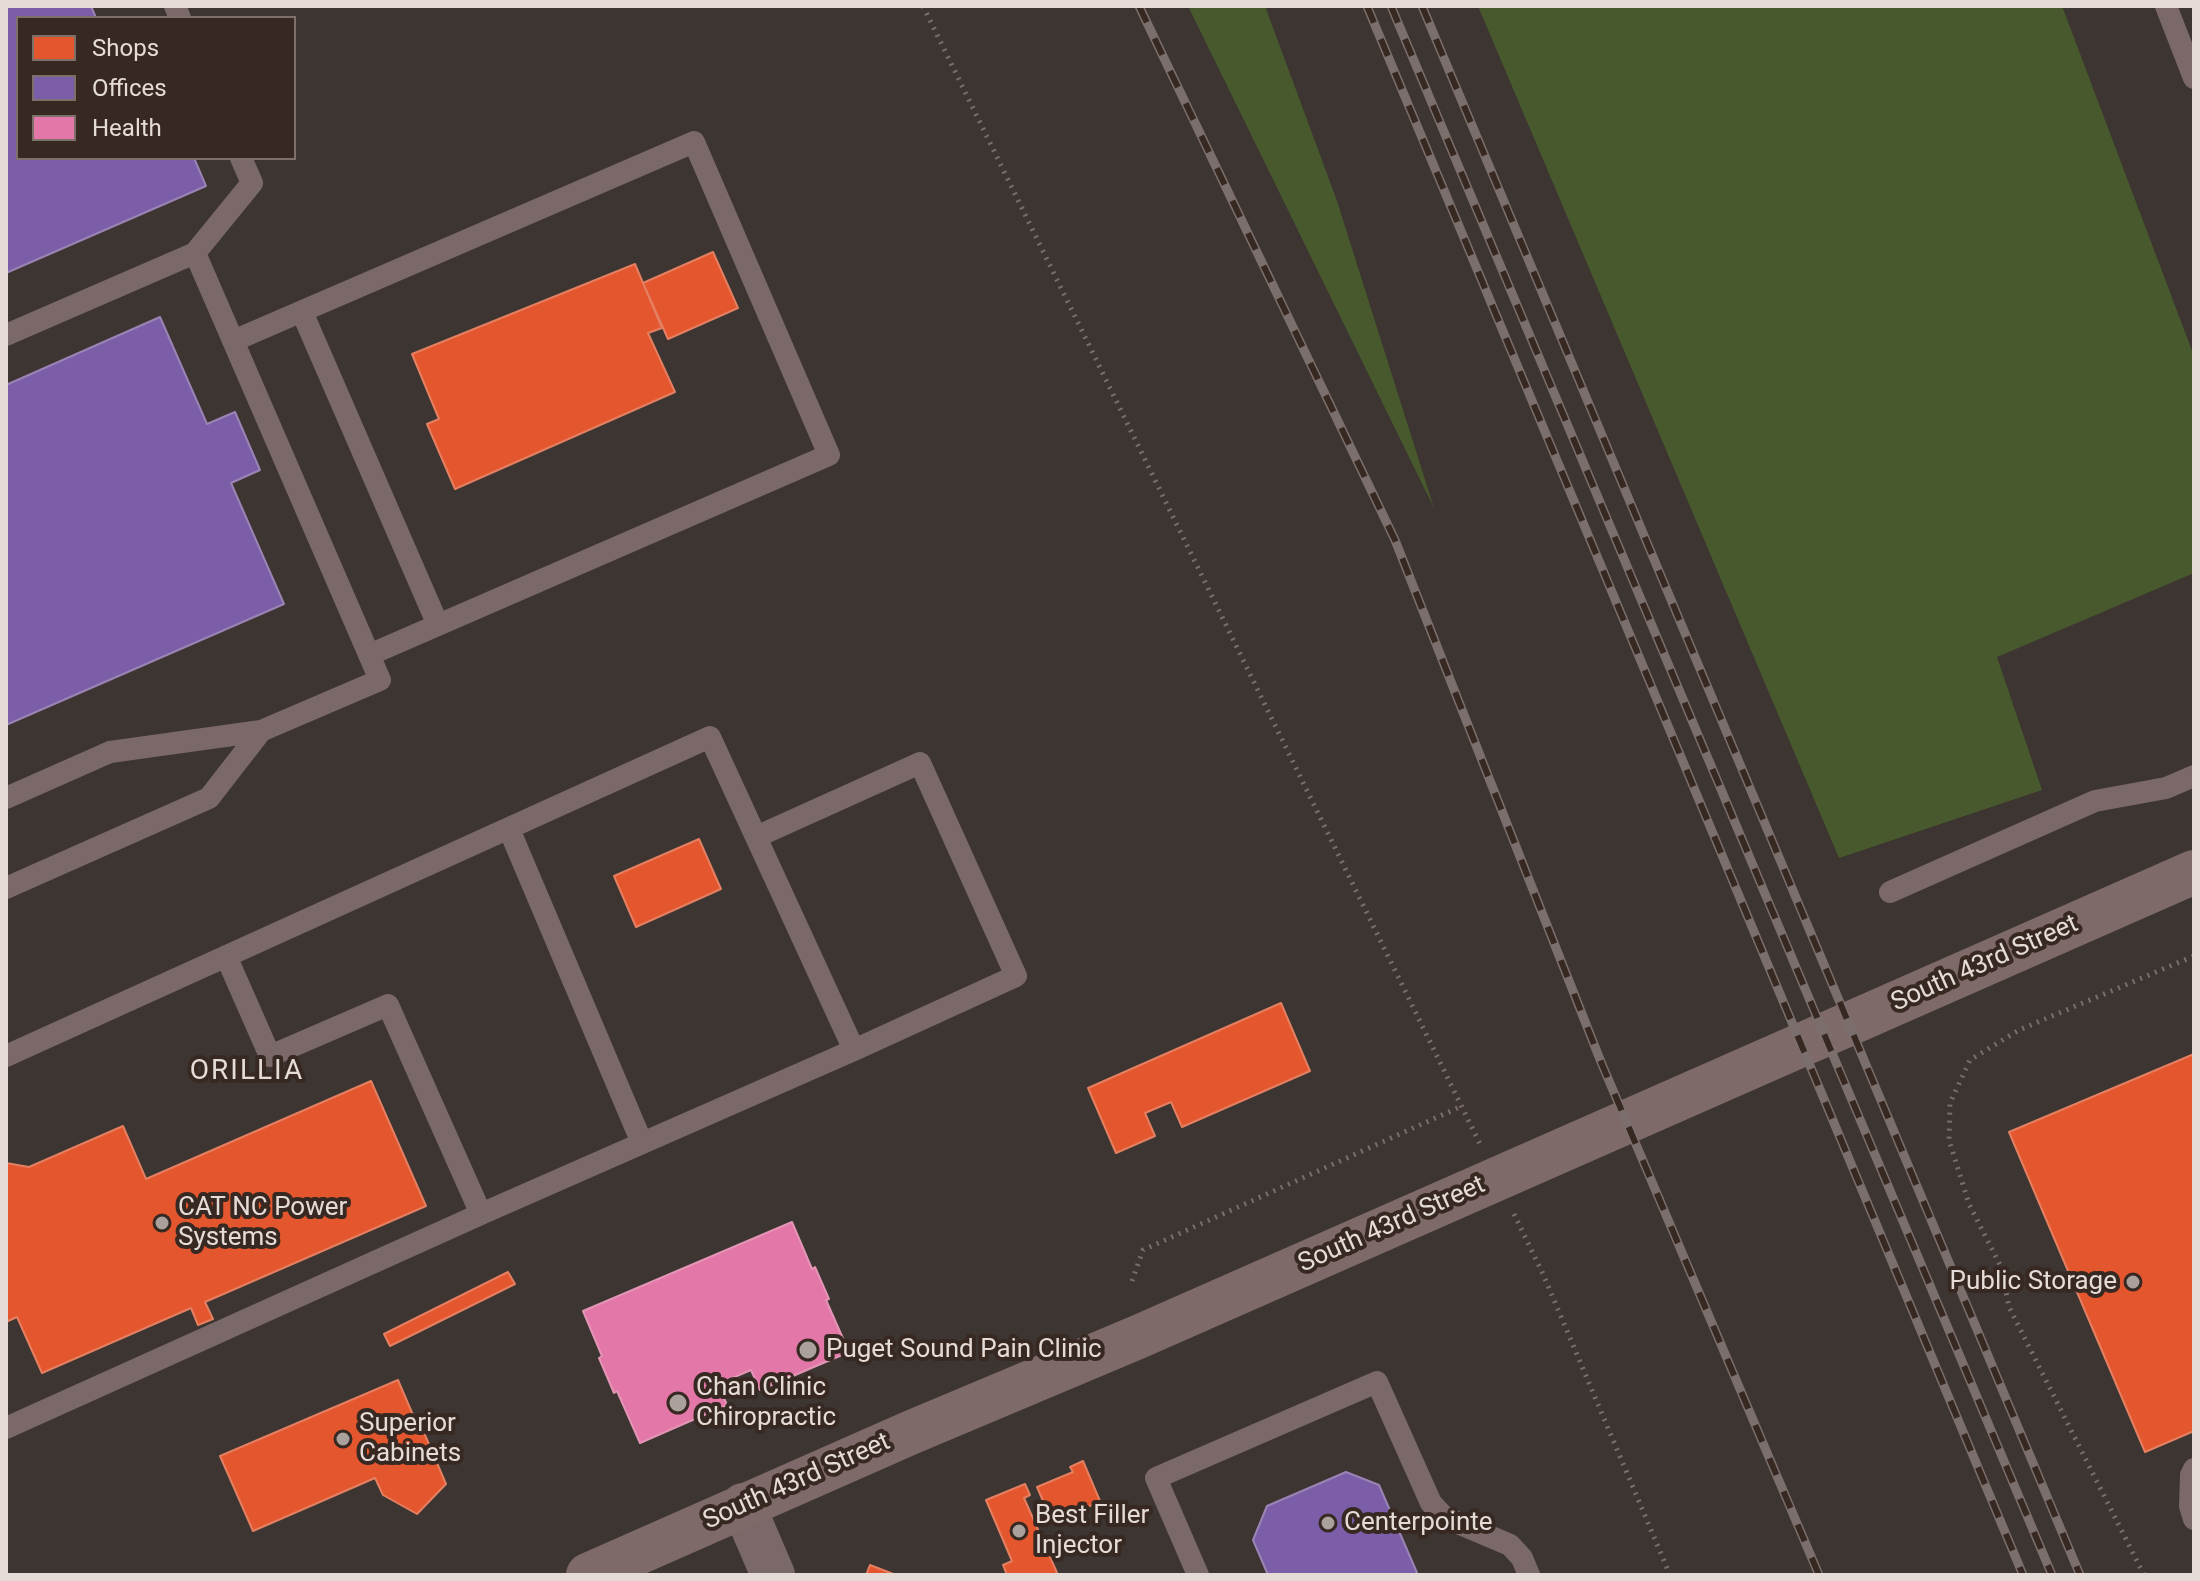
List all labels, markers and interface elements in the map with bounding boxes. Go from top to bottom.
legend [16,16,296,160]
text: Shops [92,34,159,62]
text: Offices [92,74,167,102]
text: Health [92,114,162,142]
street label: South 43rd Street [1887,909,2083,1019]
district label: ORILLIA [190,1055,304,1089]
street label: South 43rd Street [1294,1170,1490,1280]
place label: CAT NC Power Systems [178,1192,347,1254]
marker: CAT NC Power Systems [153,1214,171,1232]
place label: Public Storage [1950,1266,2117,1298]
marker: Public Storage [2124,1273,2142,1291]
place label: Puget Sound Pain Clinic [826,1334,1102,1366]
marker: Puget Sound Pain Clinic [797,1339,819,1361]
place label: Chan Clinic Chiropractic [696,1372,836,1434]
marker: Chan Clinic Chiropractic [667,1392,689,1414]
place label: Superior Cabinets [359,1408,461,1470]
street label: South 43rd Street [699,1427,895,1537]
marker: Superior Cabinets [334,1430,352,1448]
place label: Best Filler Injector [1035,1500,1149,1562]
place label: Centerpointe [1344,1507,1493,1539]
marker: Centerpointe [1319,1514,1337,1532]
marker: Best Filler Injector [1010,1522,1028,1540]

